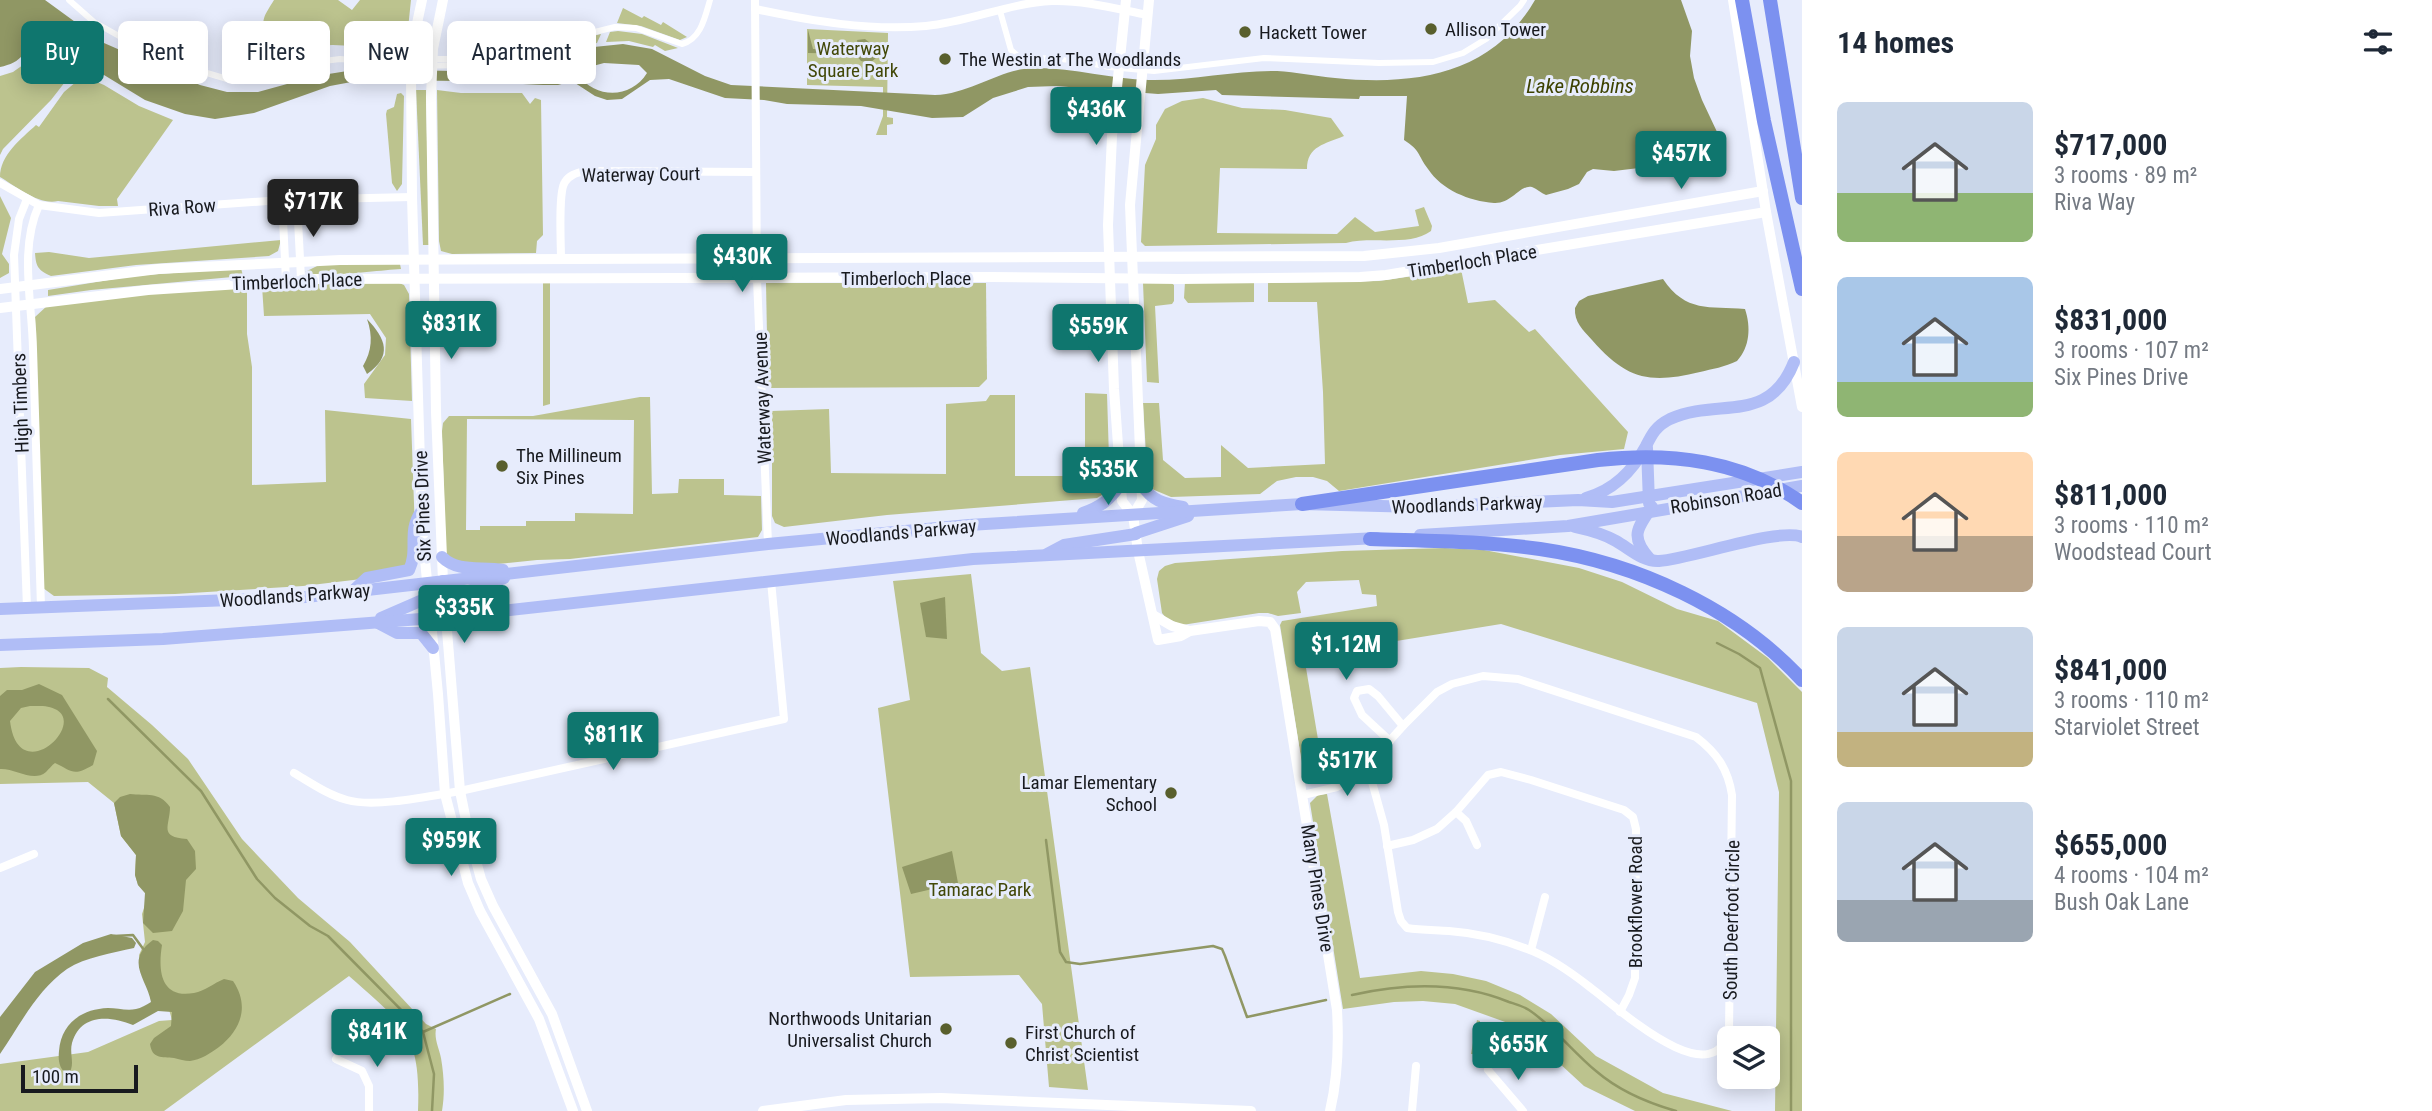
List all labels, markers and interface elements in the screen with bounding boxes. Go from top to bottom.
place label: Allison Tower [1445,18,1546,41]
chip: Buy [21,21,104,84]
chip: Rent [118,21,208,84]
chip: Filters [222,21,330,84]
chip: New [344,21,433,84]
chip: Apartment [447,21,596,84]
place label: Hackett Tower [1259,21,1367,44]
marker: Allison Tower [1423,21,1439,37]
icon: filters [2359,23,2397,61]
marker: Hackett Tower [1237,24,1253,40]
text: 14 homes [1837,25,1954,60]
park label: Waterway Square Park [808,37,899,82]
place label: The Westin at The Woodlands [959,48,1181,71]
marker: The Westin at The Woodlands [937,51,953,67]
water label: Lake Robbins [1526,74,1634,98]
pin: $436K [1047,88,1145,147]
text: $436K [1066,96,1126,123]
text: $717,000 [2054,127,2167,162]
icon: home [1893,130,1977,214]
pin: $457K [1632,132,1730,191]
text: $457K [1651,140,1711,167]
street label: Waterway Court [581,162,701,187]
text: 3 rooms · 89 m² [2054,162,2197,189]
pin: $717K [264,180,362,239]
text: $717K [283,188,343,215]
text: Riva Way [2054,189,2135,216]
street label: Riva Row [147,194,217,221]
pin: $430K [693,234,791,294]
street label: Timberloch Place [1406,240,1538,283]
text: $430K [712,243,772,270]
street label: Timberloch Place [841,267,971,290]
street label: Timberloch Place [231,268,363,295]
pin: $831K [402,302,500,361]
text: $831,000 [2054,302,2167,337]
pin: $559K [1049,304,1147,364]
icon: home [1893,305,1977,389]
text: $831K [421,310,481,337]
text: $559K [1068,313,1128,340]
street label: Waterway Avenue [749,332,776,464]
text: 3 rooms · 107 m² [2054,337,2209,364]
street label: High Timbers [7,353,34,453]
text: Six Pines Drive [2054,364,2188,391]
place label: The Millineum Six Pines [516,444,622,489]
pin: $535K [1059,448,1157,507]
street label: Six Pines Drive [409,450,436,562]
text: $535K [1078,456,1138,483]
marker: The Millineum Six Pines [494,458,510,474]
text: $811,000 [2054,477,2167,512]
street label: Robinson Road [1669,478,1783,519]
icon: home [1893,480,1977,564]
street label: Woodlands Parkway [1391,490,1543,519]
text: 3 rooms · 110 m² [2054,512,2209,539]
street label: Woodlands Parkway [825,514,977,551]
text: Woodstead Court [2054,539,2212,566]
street label: Woodlands Parkway [219,579,371,612]
pin: $335K [415,586,513,645]
text: $335K [434,594,494,621]
pin: $1.12M [1289,622,1403,682]
text: $1.12M [1311,631,1381,658]
text: $841,000 [2054,652,2167,687]
icon: home [1893,655,1977,739]
text: 3 rooms · 110 m² [2054,687,2209,714]
pin: $811K [564,712,662,772]
text: Starviolet Street [2054,714,2200,741]
text: $811K [583,721,643,748]
pin: $517K [1298,738,1396,798]
text: $517K [1317,747,1377,774]
place label: Lamar Elementary School [1022,771,1157,816]
marker: Lamar Elementary School [1163,785,1179,801]
pin: $959K [402,818,500,878]
street label: Many Pines Drive [1296,823,1339,954]
text: $959K [421,827,481,854]
text: $655,000 [2054,827,2167,862]
icon: home [1893,830,1977,914]
street label: Brookflower Road [1624,836,1647,968]
street label: South Deerfoot Circle [1719,840,1744,1000]
text: 4 rooms · 104 m² [2054,862,2209,889]
park label: Tamarac Park [929,878,1032,901]
text: Bush Oak Lane [2054,889,2189,916]
place label: Northwoods Unitarian Universalist Church [768,1007,932,1052]
pin: $841K [328,1010,426,1069]
text: $841K [347,1018,407,1045]
marker: Northwoods Unitarian Universalist Church [938,1021,954,1037]
place label: First Church of Christ Scientist [1025,1021,1139,1066]
pin: $655K [1469,1023,1567,1082]
map controls [1717,1026,1780,1089]
button: layers [1717,1026,1780,1089]
text: $655K [1488,1031,1548,1058]
marker: First Church of Christ Scientist [1003,1035,1019,1051]
scale bar [21,1062,138,1094]
text: 100 m [32,1065,79,1088]

